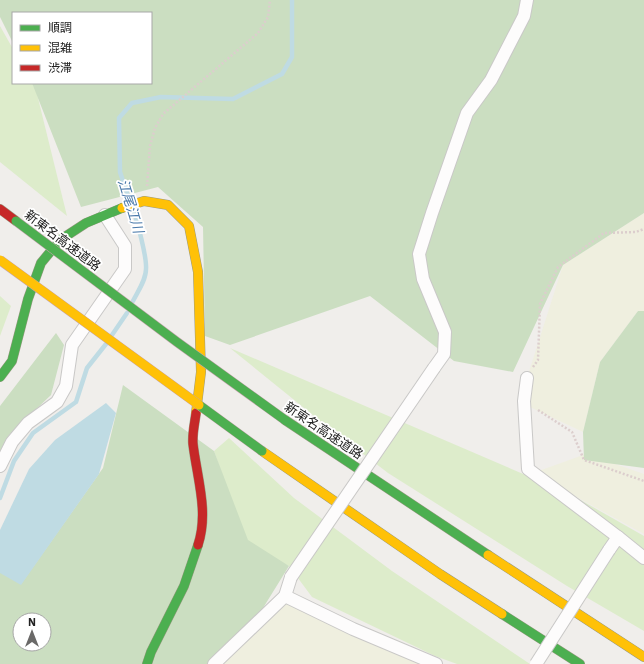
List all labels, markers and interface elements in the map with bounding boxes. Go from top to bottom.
legend [12,12,152,84]
text: 順調 [48,20,72,35]
text: 混雑 [48,40,72,55]
text: 渋滞 [48,60,72,75]
water label: 江尾江川 [114,177,148,237]
street label: 新東名高速道路 [21,206,104,275]
street label: 新東名高速道路 [281,398,366,463]
north arrow [12,612,52,652]
text: N [28,615,36,629]

